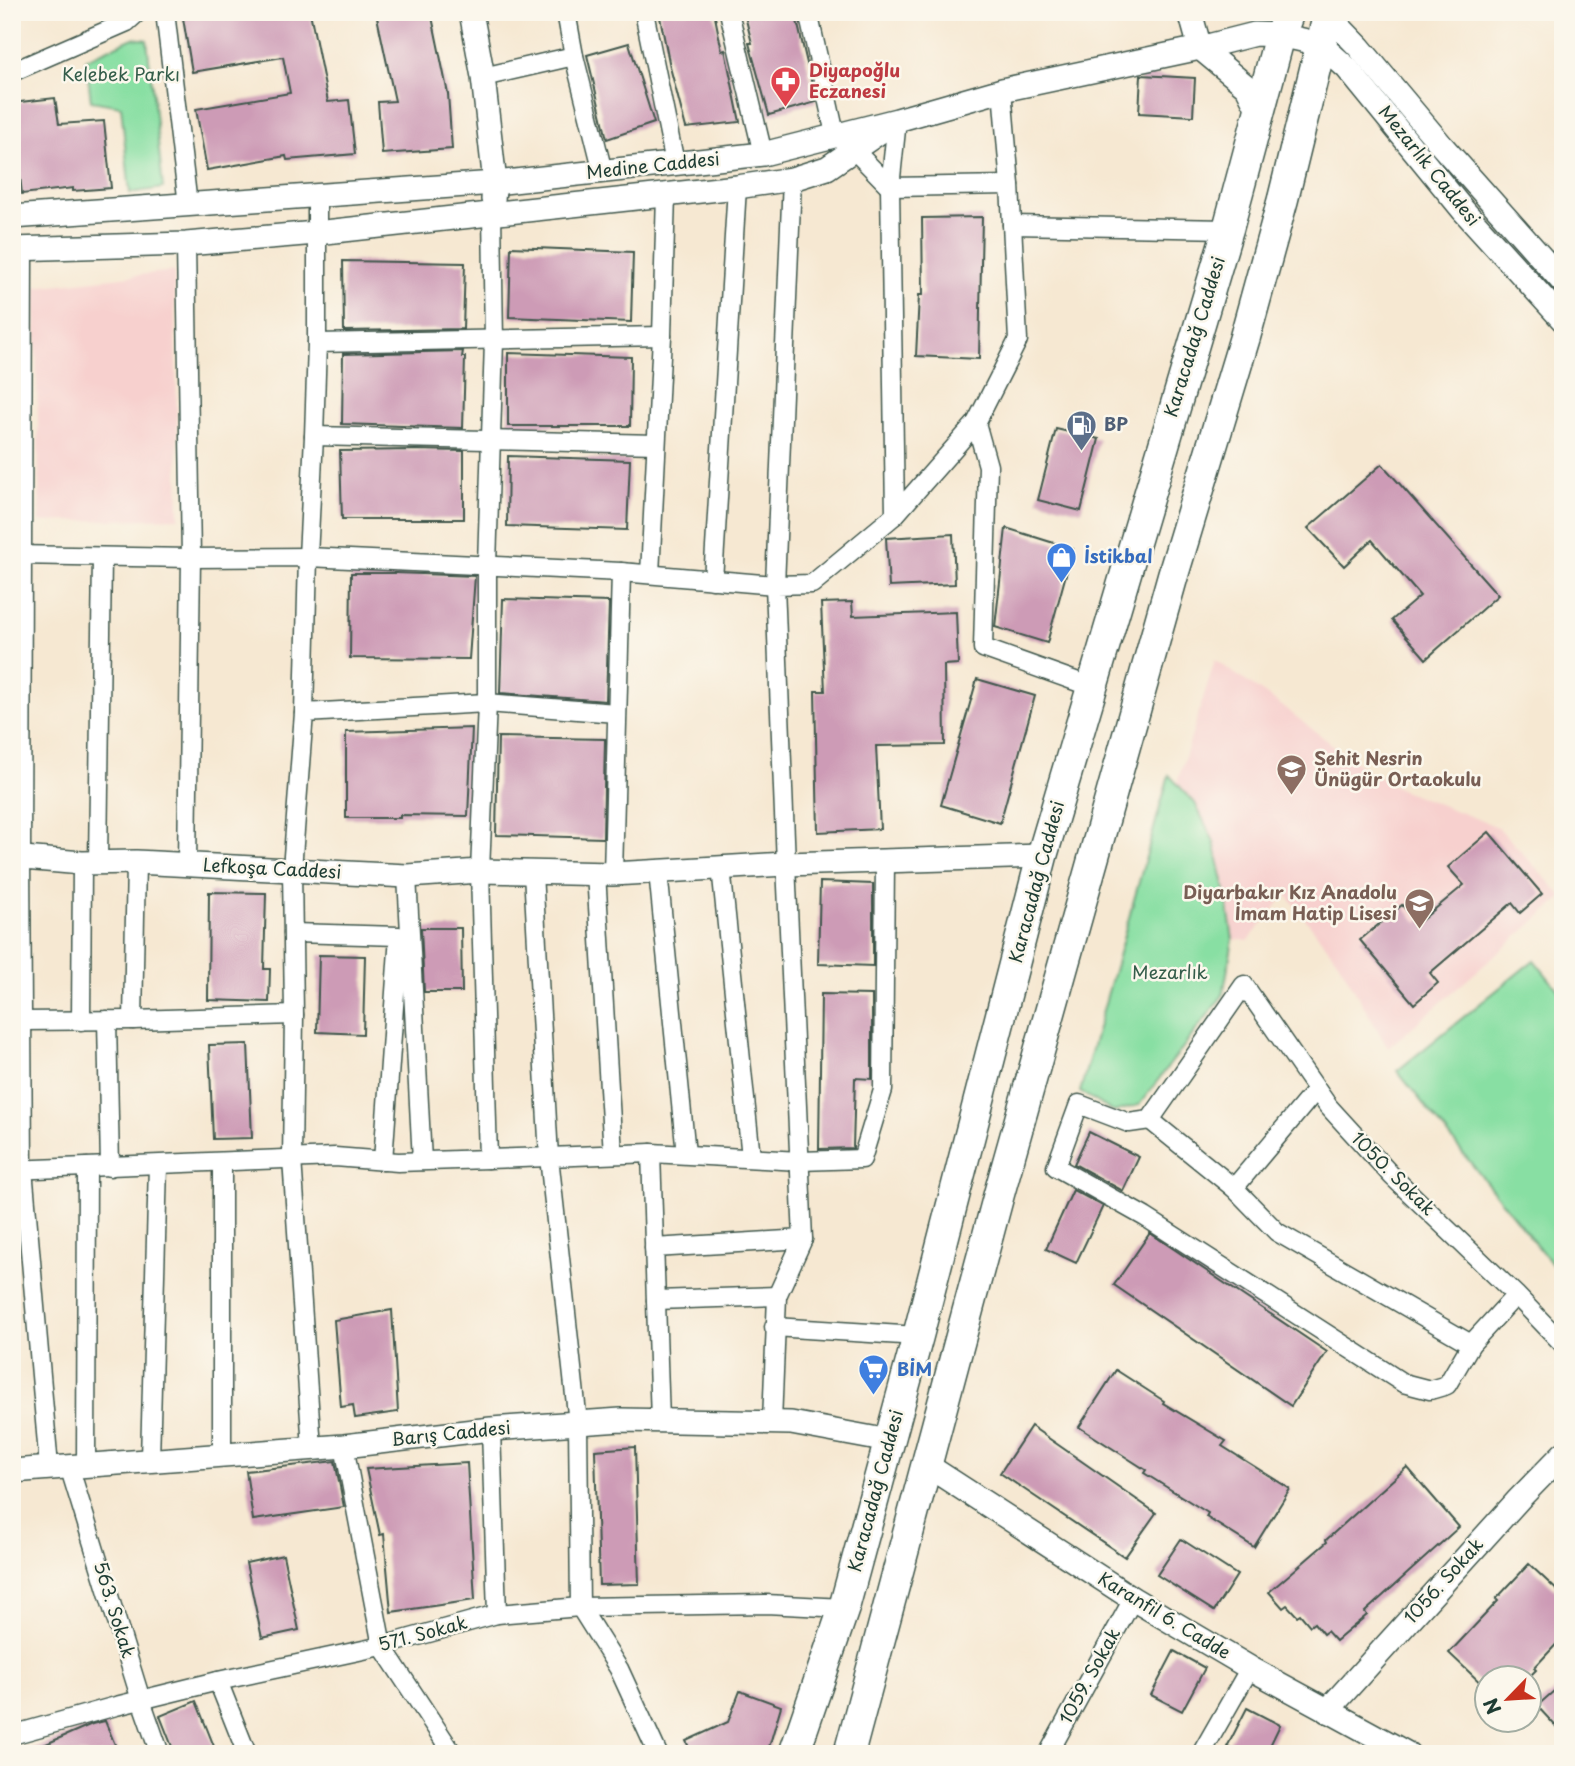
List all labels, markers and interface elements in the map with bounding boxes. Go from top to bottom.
place label: Diyapoğlu Eczanesi [809,56,900,104]
park label: Kelebek Parkı [62,60,180,87]
pharmacy icon: Diyapoğlu Eczanesi [769,64,803,108]
street label: Mezarlık Caddesi [1373,99,1487,231]
street label: Medine Caddesi [585,144,721,185]
street label: Karacadağ Caddesi [1156,253,1231,420]
fuel station icon: BP [1064,408,1098,452]
place label: BP [1104,410,1128,437]
shop icon: İstikbal [1044,540,1078,584]
place label: İstikbal [1084,542,1152,569]
place label: Şehit Nesrin Ünügür Ortaokulu [1314,744,1481,792]
school or university icon: Şehit Nesrin Ünügür Ortaokulu [1274,752,1308,796]
street label: Karacadağ Caddesi [1001,798,1070,966]
street label: Lefkoşa Caddesi [202,850,342,885]
place label: Diyarbakır Kız Anadolu İmam Hatip Lisesi [1183,878,1397,926]
school or university icon: Diyarbakır Kız Anadolu İmam Hatip Lisesi [1403,886,1437,930]
park label: Mezarlık [1132,958,1208,985]
street label: 1050. Sokak [1346,1125,1442,1221]
supermarket icon: BİM [857,1353,891,1397]
place label: BİM [897,1355,932,1382]
street label: Karacadağ Caddesi [840,1407,909,1575]
street label: Barış Caddesi [390,1413,512,1452]
street label: 1056. Sokak [1397,1531,1489,1629]
street label: 563. Sokak [88,1558,143,1661]
street label: Karanfil 6. Cadde [1093,1564,1236,1665]
street label: 571. Sokak [375,1608,470,1657]
street label: 1059. Sokak [1051,1622,1126,1728]
north arrow [1474,1664,1544,1734]
text: N [1476,1694,1508,1719]

